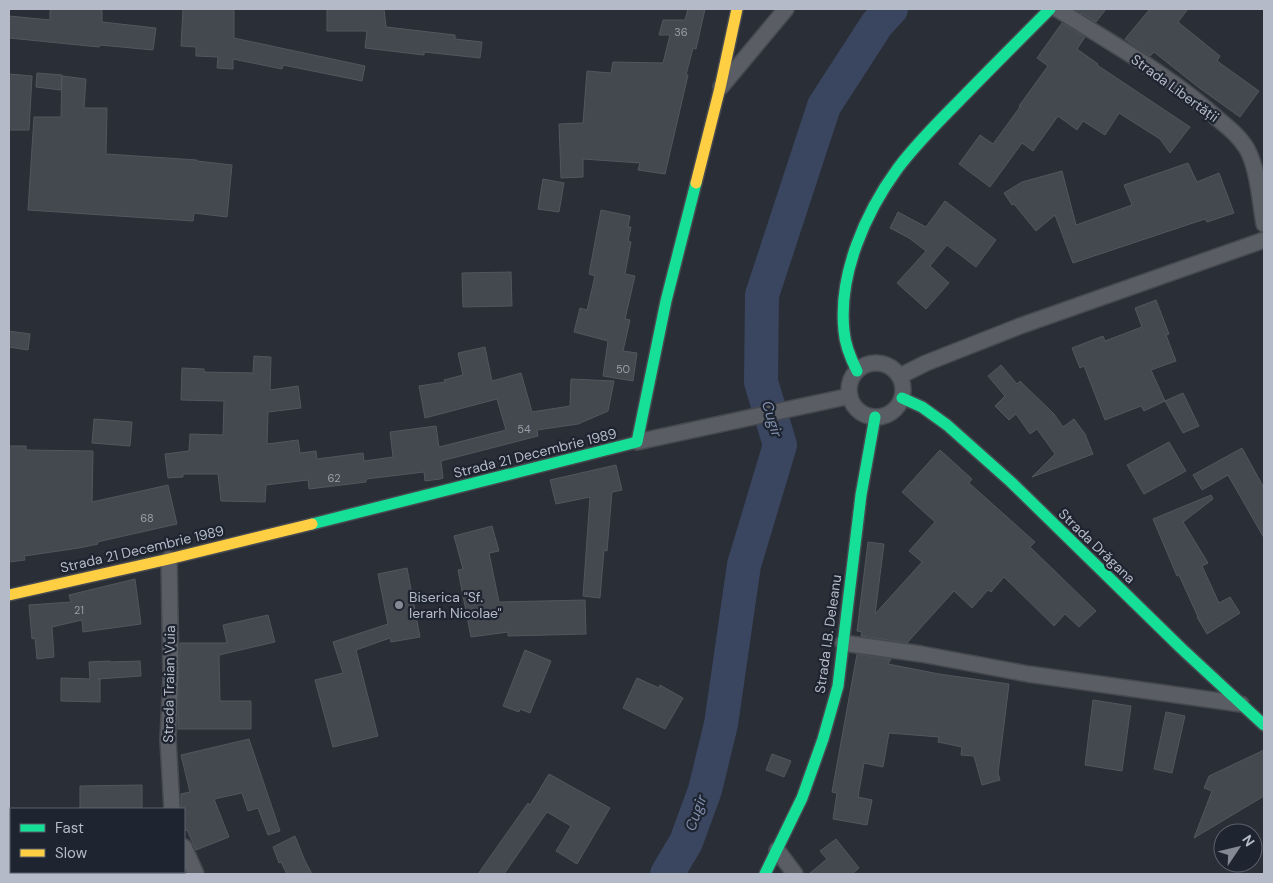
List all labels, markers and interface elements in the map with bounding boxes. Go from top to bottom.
house number: 36 [674,25,688,39]
street label: Strada Libertății [1128,50,1222,126]
house number: 50 [616,362,630,376]
water label: Cugir [757,398,787,440]
house number: 54 [517,422,531,436]
street label: Strada 21 Decembrie 1989 [452,424,619,482]
house number: 62 [328,471,340,485]
street label: Strada Drăgana [1055,505,1139,587]
house number: 68 [140,511,154,525]
street label: Strada 21 Decembrie 1989 [58,521,226,577]
street label: Strada I.B. Deleanu [811,573,845,695]
place label: Biserica "Sf. Ierarh Nicolae" [409,588,501,622]
marker: Biserica "Sf. Ierarh Nicolae" [393,599,405,611]
house number: 21 [74,603,84,617]
street label: Strada Traian Vuia [159,625,179,743]
water label: Cugir [680,792,712,834]
legend [10,808,185,873]
text: Fast [55,818,84,838]
north arrow [1213,823,1263,873]
text: N [1238,831,1259,850]
text: Slow [55,843,88,863]

